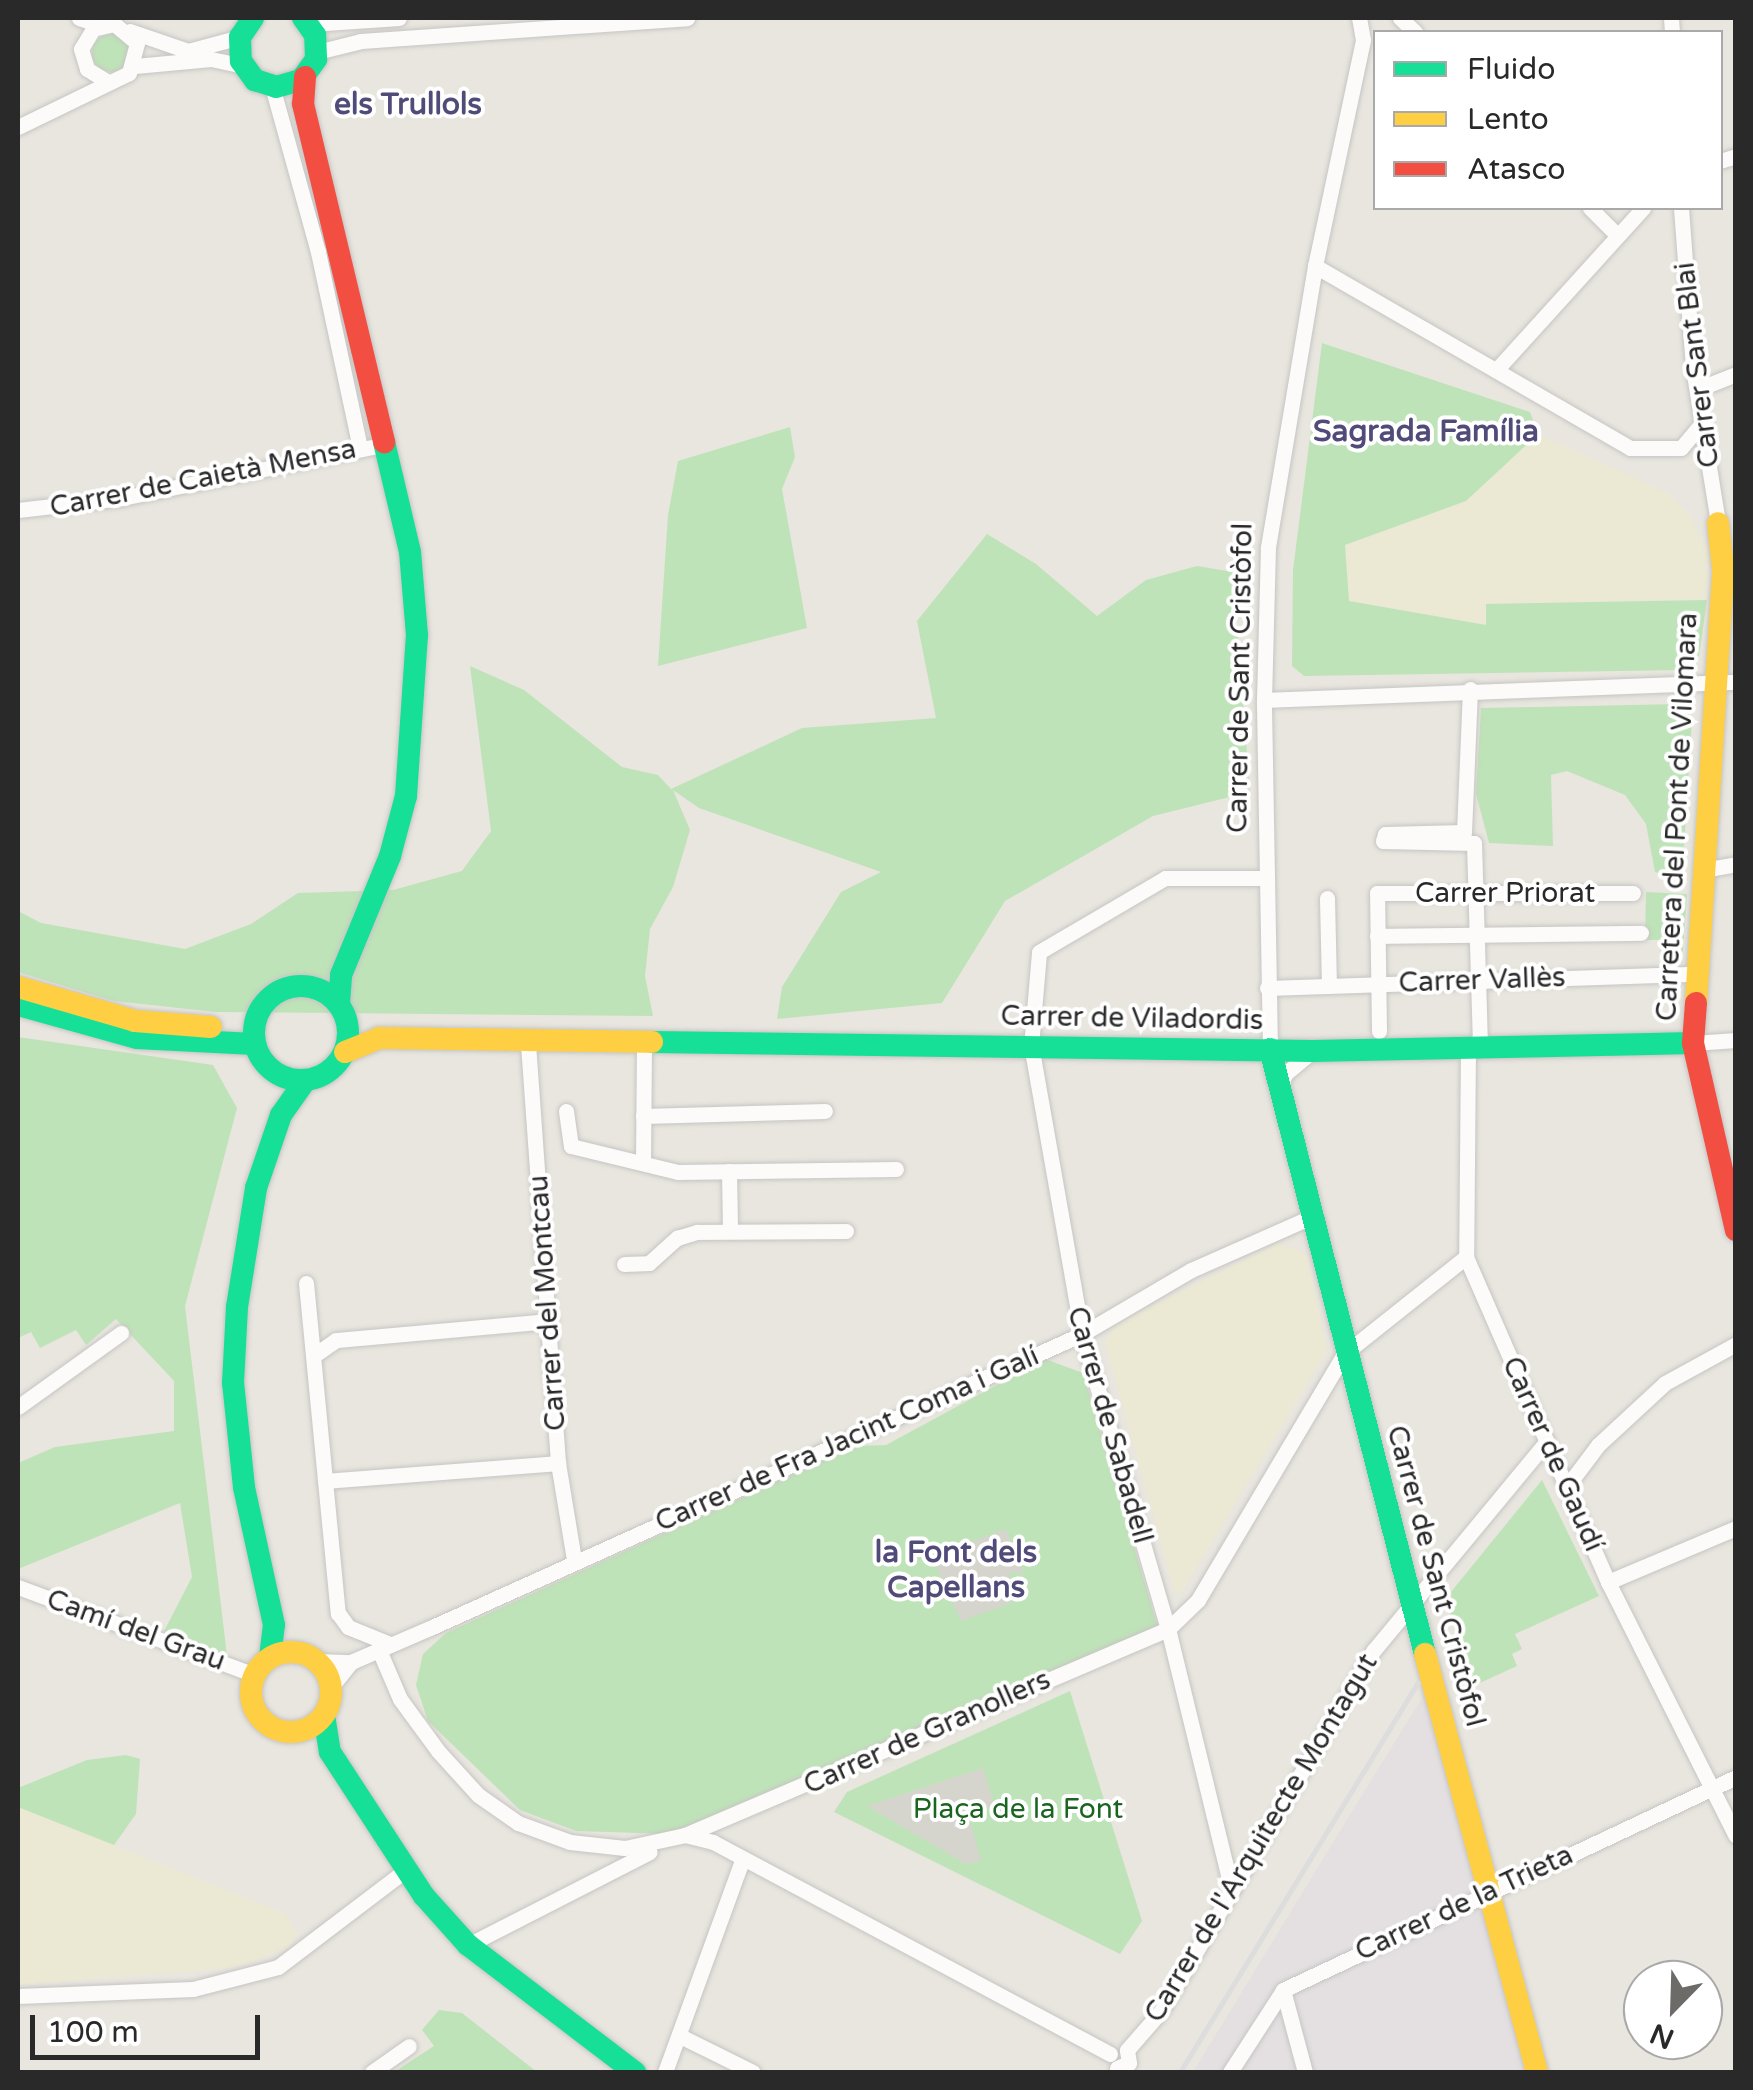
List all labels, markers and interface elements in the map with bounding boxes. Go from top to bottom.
legend [1373,30,1723,210]
text: Fluido [1467,51,1555,88]
district label: els Trullols [334,87,482,123]
text: Lento [1467,101,1549,138]
text: Atasco [1467,151,1566,188]
street label: Carrer Sant Blai [1668,260,1726,470]
district label: Sagrada Família [1313,414,1539,450]
street label: Carrer de Caietà Mensa [47,432,359,524]
street label: Carrer de Sant Cristòfol [1220,523,1260,833]
street label: Carretera del Pont de Vilomara [1650,612,1704,1022]
street label: Carrer Priorat [1415,876,1595,910]
street label: Carrer Vallès [1398,960,1566,1000]
street label: Carrer de Viladordis [1000,999,1264,1037]
street label: Carrer del Montcau [521,1174,573,1432]
street label: Carrer de Sabadell [1060,1303,1160,1547]
street label: Carrer de Fra Jacint Coma i Galí [650,1339,1044,1539]
street label: Carrer de Gaudí [1495,1352,1611,1556]
street label: Carrer de Sant Cristòfol [1380,1422,1492,1730]
district label: la Font dels Capellans [875,1535,1037,1606]
street label: Camí del Grau [42,1582,230,1678]
street label: Carrer de l'Arquitecte Montagut [1137,1648,1385,2028]
street label: Carrer de Granollers [798,1662,1056,1802]
park label: Plaça de la Font [913,1792,1123,1826]
street label: Carrer de la Trieta [1350,1838,1578,1968]
north arrow [1623,1960,1723,2060]
scale bar [35,1995,265,2057]
text: 100 m [47,2014,139,2051]
text: N [1645,2016,1679,2056]

